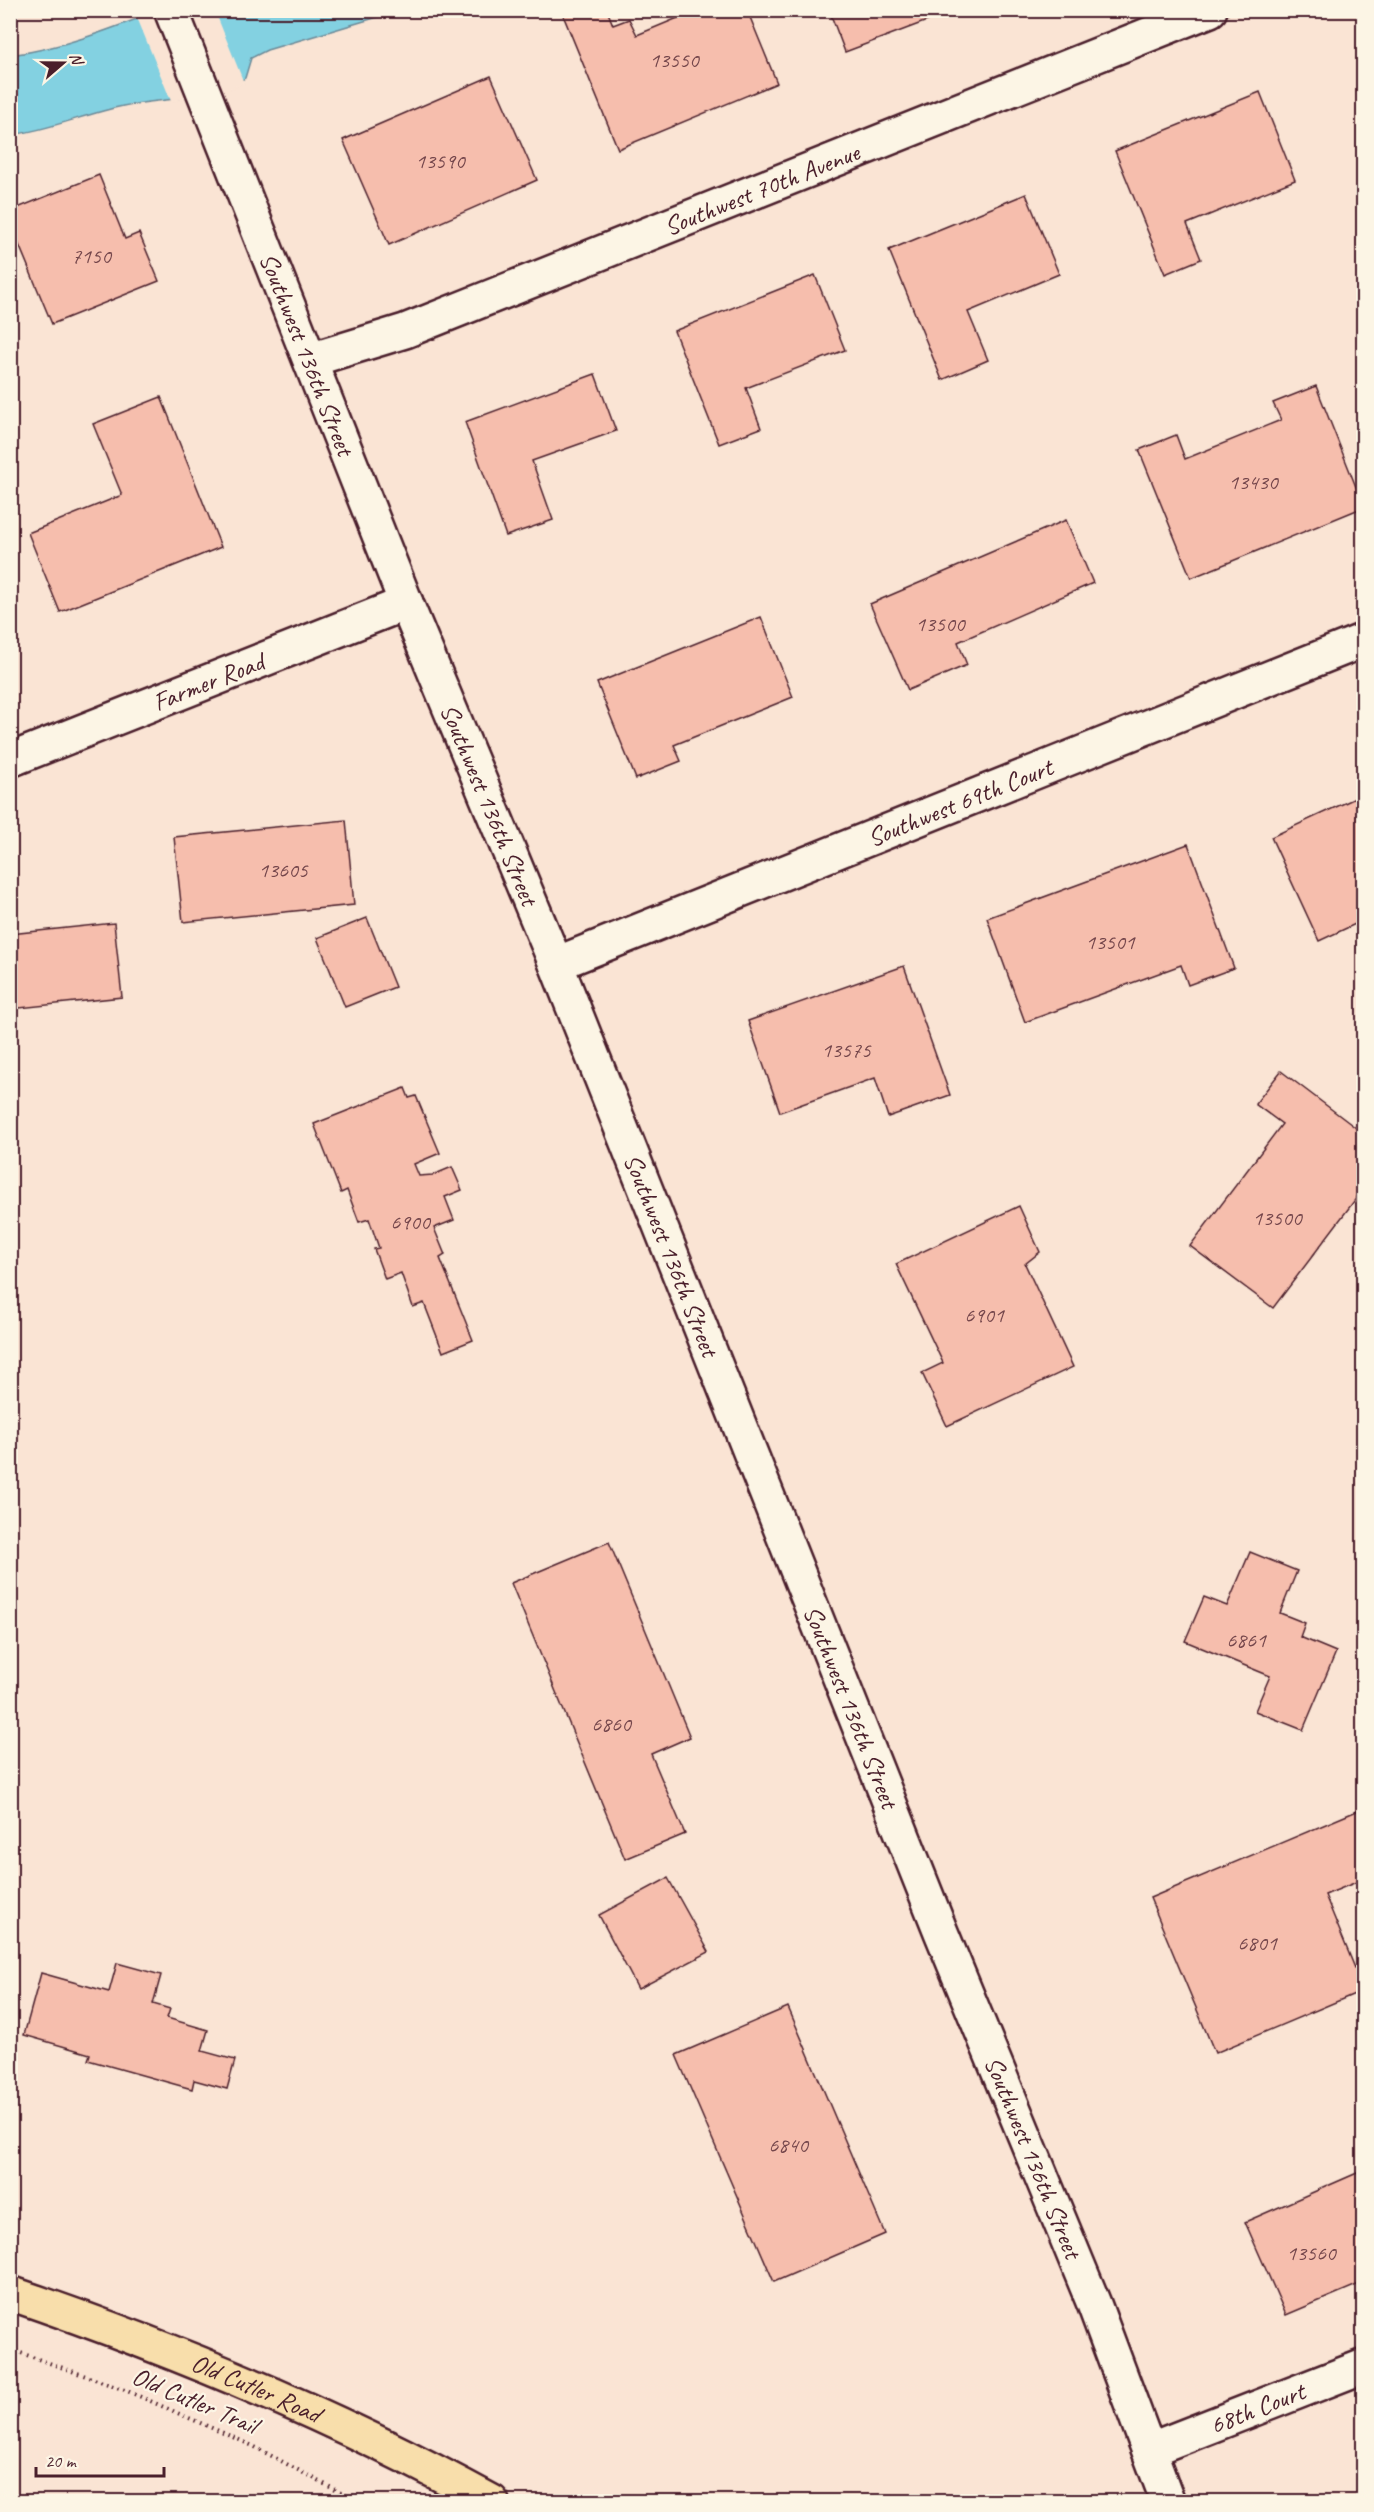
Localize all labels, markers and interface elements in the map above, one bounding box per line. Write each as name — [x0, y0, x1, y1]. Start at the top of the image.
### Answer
north arrow — [33, 33, 93, 93]
house number: 13550 — [649, 46, 701, 74]
text: N — [65, 50, 88, 69]
street label: Southwest 70th Avenue — [659, 135, 865, 243]
house number: 13590 — [415, 147, 467, 175]
house number: 7150 — [71, 242, 113, 270]
street label: Southwest 136th Street — [252, 248, 363, 463]
house number: 13430 — [1228, 468, 1280, 496]
house number: 13500 — [915, 610, 967, 638]
street label: Farmer Road — [148, 644, 272, 719]
street label: Southwest 136th Street — [433, 699, 547, 913]
street label: Southwest 69th Court — [863, 750, 1059, 854]
house number: 13605 — [258, 856, 309, 884]
house number: 13501 — [1085, 928, 1136, 956]
house number: 13575 — [821, 1036, 872, 1064]
street label: Southwest 136th Street — [616, 1149, 727, 1364]
house number: 13500 — [1252, 1204, 1304, 1232]
house number: 6900 — [390, 1208, 432, 1236]
house number: 6901 — [964, 1301, 1005, 1329]
street label: Southwest 136th Street — [796, 1601, 907, 1815]
house number: 6861 — [1226, 1626, 1267, 1654]
house number: 6860 — [591, 1710, 633, 1738]
house number: 6801 — [1237, 1929, 1278, 1957]
street label: Southwest 136th Street — [977, 2052, 1090, 2265]
house number: 6840 — [768, 2131, 810, 2159]
house number: 13560 — [1286, 2239, 1338, 2267]
street label: Old Cutler Road — [187, 2346, 330, 2432]
street label: Old Cutler Trail — [127, 2359, 267, 2443]
street label: 68th Court — [1205, 2374, 1312, 2442]
scale bar — [36, 2440, 164, 2478]
text: 20 m — [45, 2450, 78, 2472]

